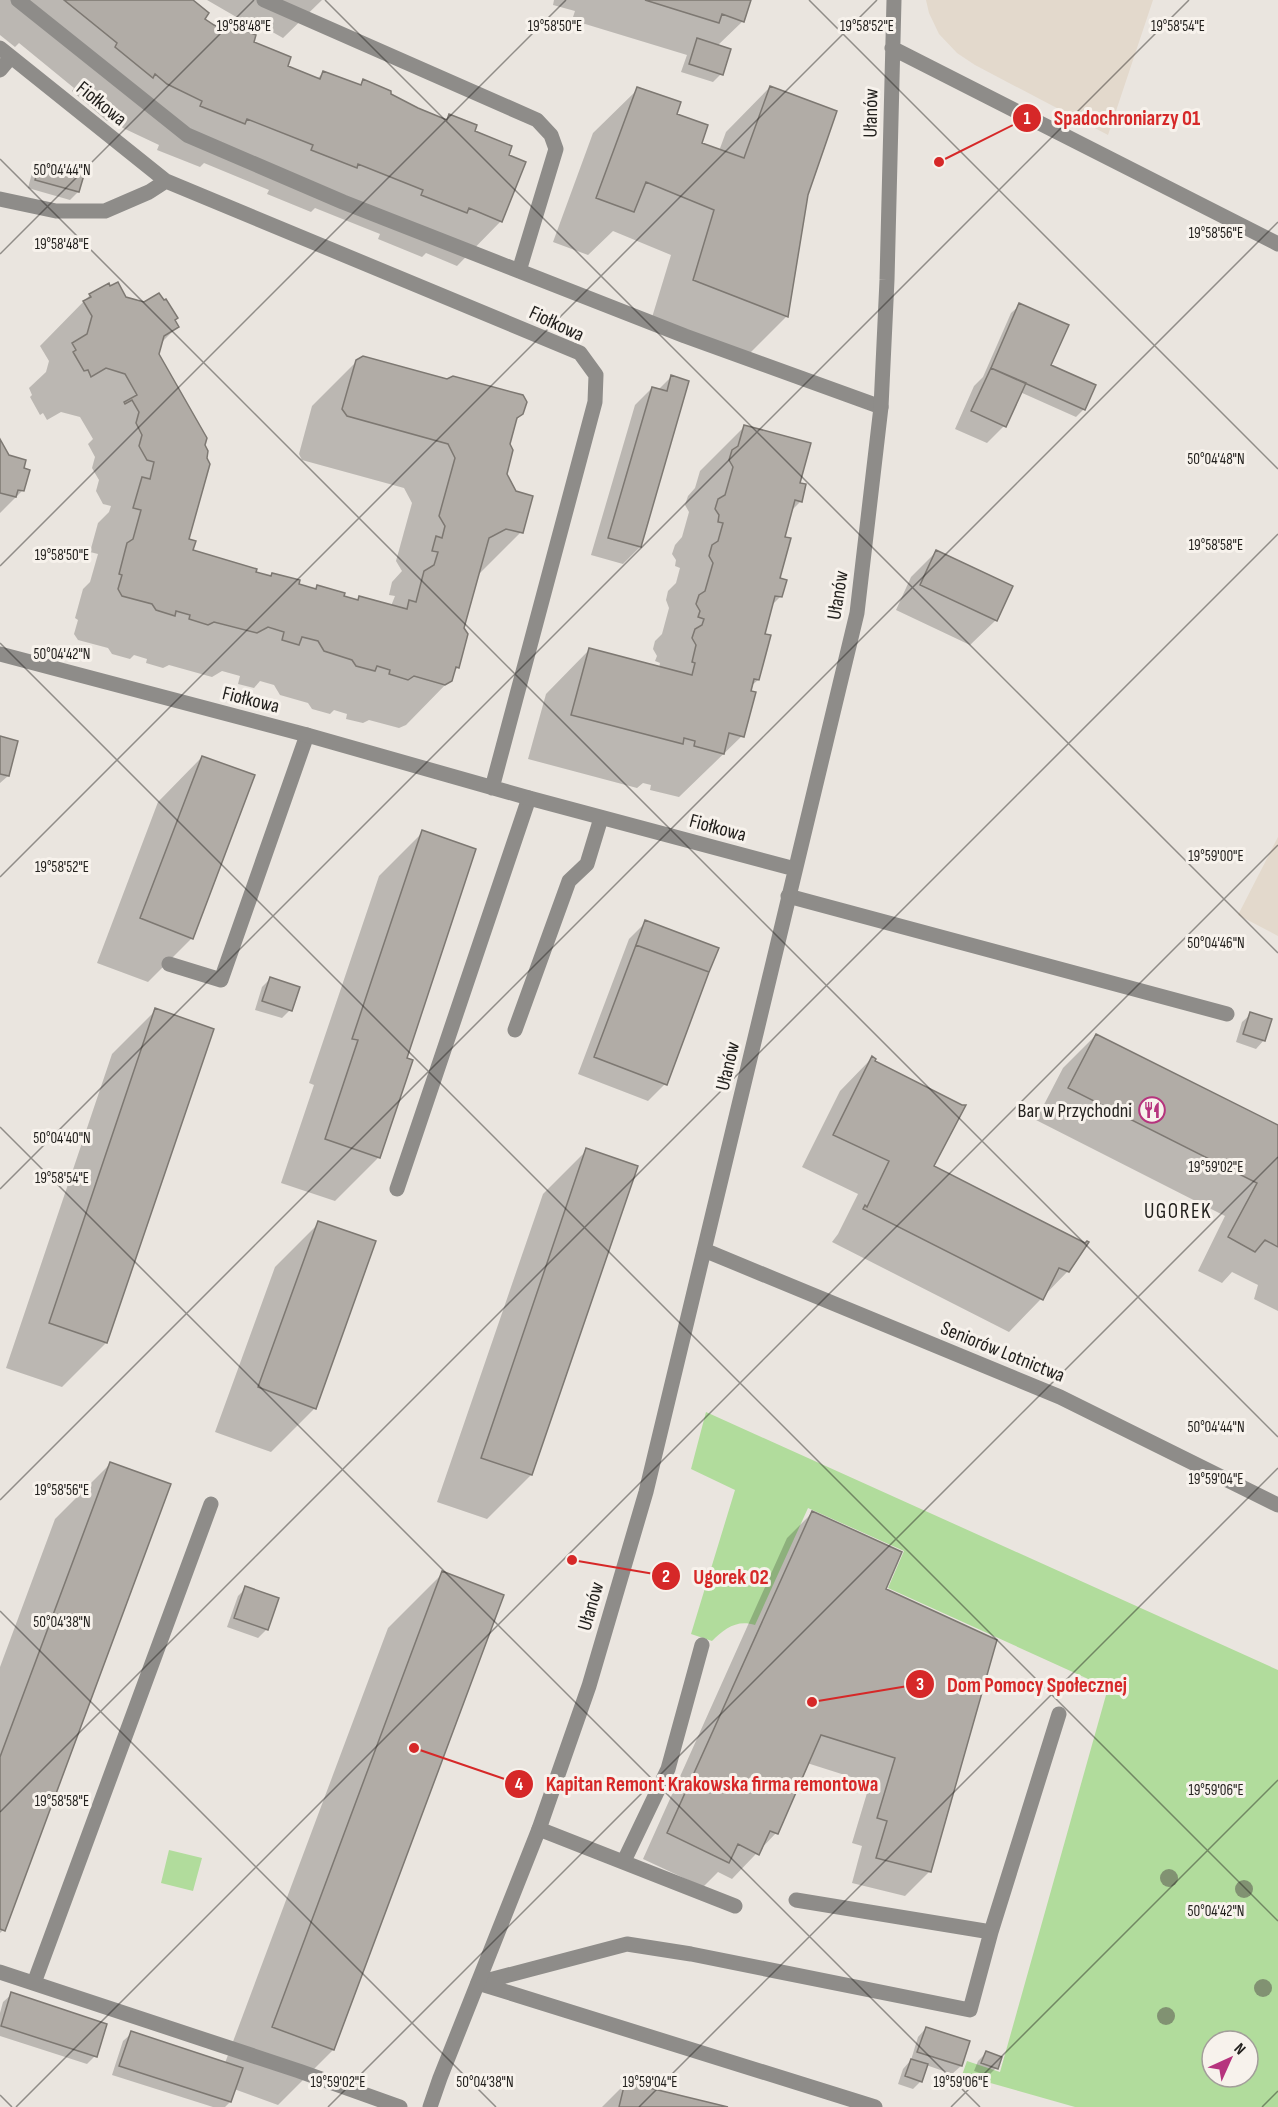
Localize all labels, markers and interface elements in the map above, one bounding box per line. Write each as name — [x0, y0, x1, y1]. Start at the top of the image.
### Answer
text: 19°58'48"E — [217, 17, 271, 36]
text: 19°58'50"E — [528, 17, 582, 36]
text: 19°58'52"E — [840, 17, 894, 36]
text: 19°58'54"E — [1151, 17, 1205, 36]
street label: Fiołkowa — [71, 76, 131, 131]
street label: Ułanów — [859, 88, 883, 138]
callout: Spadochroniarzy 01 — [1012, 98, 1213, 137]
text: Spadochroniarzy 01 — [1054, 106, 1200, 131]
text: 1 — [1023, 108, 1031, 129]
text: 50°04'44"N — [33, 161, 91, 180]
text: 19°58'56"E — [1189, 224, 1243, 243]
text: 19°58'48"E — [35, 235, 89, 254]
street label: Fiołkowa — [525, 301, 588, 347]
text: 50°04'48"N — [1187, 450, 1245, 469]
text: 19°58'58"E — [1189, 536, 1243, 555]
text: 19°58'50"E — [35, 546, 89, 565]
street label: Ułanów — [822, 569, 854, 621]
text: 50°04'42"N — [33, 645, 91, 664]
street label: Fiołkowa — [220, 681, 282, 719]
street label: Fiołkowa — [687, 809, 749, 847]
text: 19°59'00"E — [1188, 847, 1244, 866]
text: 19°58'52"E — [35, 858, 89, 877]
text: 50°04'46"N — [1187, 934, 1245, 953]
street label: Ułanów — [711, 1039, 745, 1093]
restaurant icon: Bar w Przychodni — [1137, 1095, 1167, 1125]
place label: Bar w Przychodni — [1018, 1099, 1132, 1123]
text: 50°04'40"N — [33, 1129, 91, 1148]
text: 19°59'02"E — [1189, 1158, 1243, 1177]
text: 19°58'54"E — [35, 1169, 89, 1188]
district label: UGOREK — [1144, 1199, 1212, 1224]
street label: Seniorów Lotnictwa — [937, 1316, 1068, 1388]
text: 50°04'44"N — [1187, 1418, 1245, 1437]
text: 19°59'04"E — [1189, 1470, 1243, 1489]
text: 19°58'56"E — [35, 1481, 89, 1500]
callout: Ugorek 02 — [651, 1557, 781, 1596]
text: Ugorek 02 — [693, 1565, 769, 1590]
text: 2 — [662, 1566, 670, 1587]
street label: Ułanów — [573, 1579, 609, 1633]
text: 50°04'38"N — [33, 1613, 91, 1632]
callout: Dom Pomocy Społecznej — [905, 1665, 1139, 1704]
text: Dom Pomocy Społecznej — [947, 1673, 1127, 1698]
text: 3 — [916, 1674, 924, 1695]
callout: Kapitan Remont Krakowska firma remontowa — [504, 1765, 890, 1804]
text: Kapitan Remont Krakowska firma remontowa — [546, 1772, 878, 1797]
text: 4 — [515, 1774, 524, 1795]
text: 19°59'06"E — [1188, 1781, 1244, 1800]
text: 19°58'58"E — [35, 1792, 89, 1811]
text: 50°04'42"N — [1187, 1902, 1245, 1921]
north arrow — [1200, 2029, 1260, 2089]
text: N — [1230, 2040, 1249, 2059]
text: 19°59'02"E — [311, 2073, 365, 2092]
text: 50°04'38"N — [456, 2073, 514, 2092]
text: 19°59'04"E — [623, 2073, 677, 2092]
text: 19°59'06"E — [933, 2073, 989, 2092]

